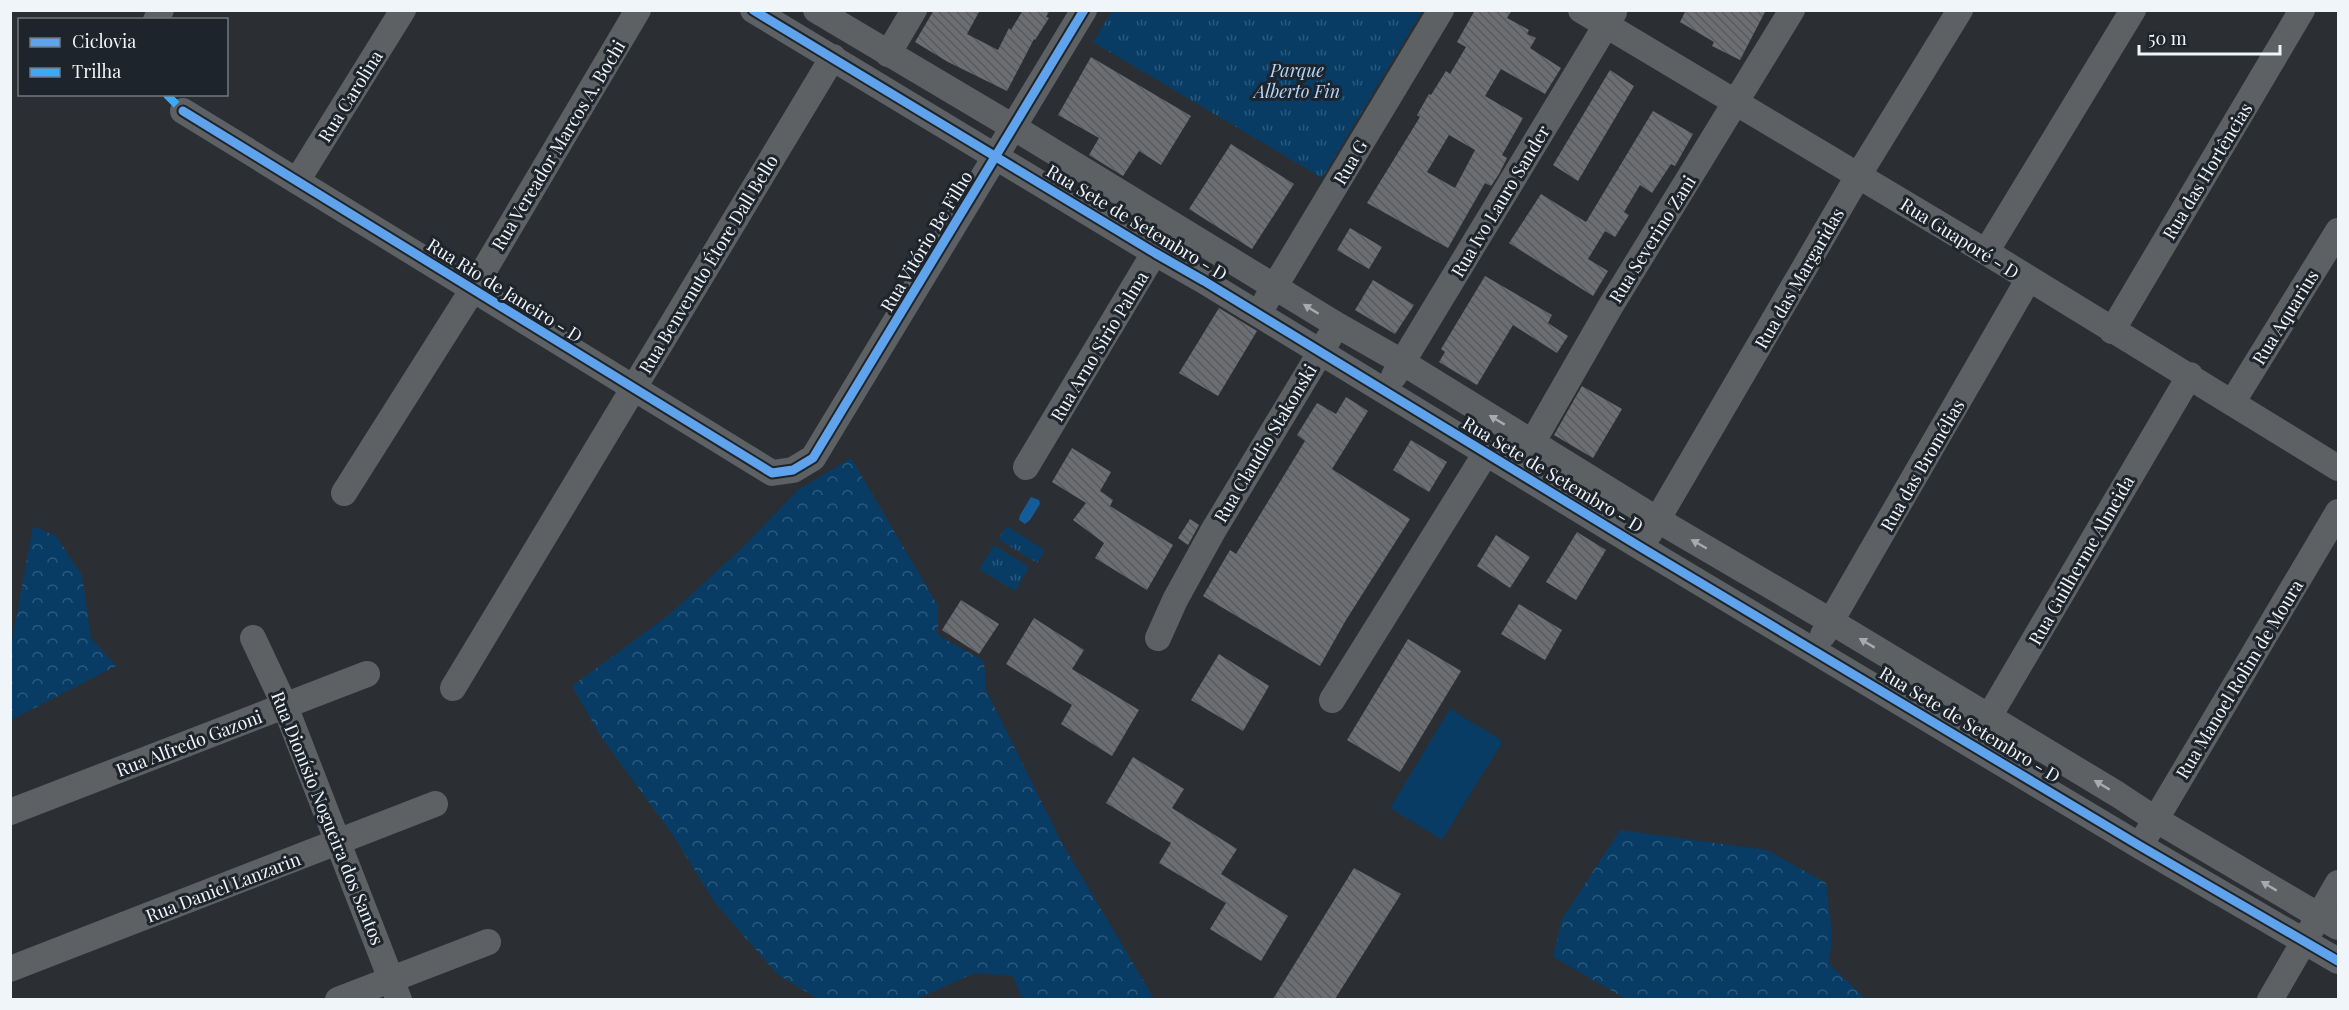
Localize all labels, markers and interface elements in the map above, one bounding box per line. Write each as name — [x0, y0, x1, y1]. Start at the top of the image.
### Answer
legend — [18, 18, 228, 96]
scale bar — [2139, 18, 2280, 56]
text: 50 m — [2148, 26, 2187, 50]
text: Ciclovia — [72, 29, 136, 53]
street label: Rua Vereador Marcos A. Bochi — [486, 36, 630, 254]
street label: Rua Carolina — [312, 45, 388, 147]
park label: Parque Alberto Fin — [1252, 58, 1340, 103]
text: Trilha — [72, 59, 121, 83]
street label: Rua das Hortências — [2157, 98, 2257, 244]
street label: Rua Ivo Lauro Sander — [1445, 121, 1555, 281]
street label: Rua G — [1327, 135, 1373, 189]
street label: Rua Benvenuto Étore Dall Bello — [633, 150, 783, 378]
street label: Rua Sete de Setembro - D — [1042, 158, 1232, 286]
street label: Rua Vitório Be Filho — [874, 166, 978, 316]
street label: Rua Severino Zani — [1603, 171, 1701, 307]
street label: Rua Guaporé - D — [1896, 192, 2024, 284]
street label: Rua das Margaridas — [1749, 203, 1849, 353]
street label: Rua Rio de Janeiro - D — [423, 232, 587, 348]
street label: Rua Aquarius — [2246, 265, 2324, 369]
street label: Rua Arno Sirio Palma — [1045, 266, 1153, 426]
one-way arrow — [1303, 304, 1319, 315]
street label: Rua Claudio Stakonski — [1208, 359, 1322, 527]
street label: Rua das Bromélias — [1874, 395, 1970, 535]
street label: Rua Sete de Setembro - D — [1458, 410, 1648, 538]
one-way arrow — [1488, 415, 1505, 425]
street label: Rua Guilherme Almeida — [2023, 471, 2139, 649]
one-way arrow — [1691, 538, 1707, 549]
street label: Rua Manoel Rolim de Moura — [2170, 575, 2308, 783]
one-way arrow — [1859, 637, 1875, 648]
street label: Rua Sete de Setembro - D — [1875, 660, 2065, 788]
street label: Rua Dionísio Nogueira dos Santos — [266, 688, 390, 948]
street label: Rua Alfredo Gazoni — [112, 704, 266, 782]
one-way arrow — [2094, 779, 2110, 790]
street label: Rua Daniel Lanzarin — [142, 846, 304, 928]
one-way arrow — [2260, 881, 2277, 891]

